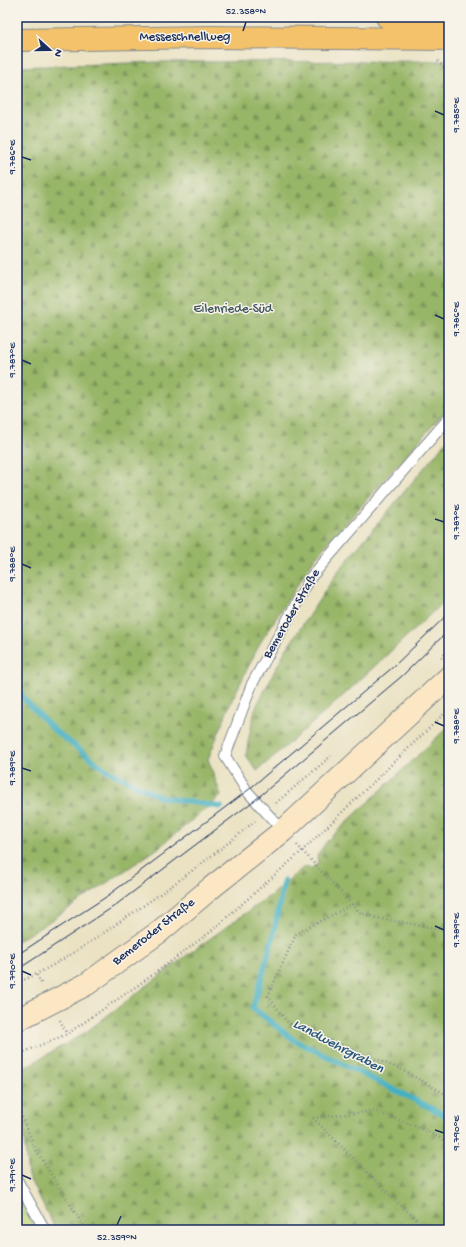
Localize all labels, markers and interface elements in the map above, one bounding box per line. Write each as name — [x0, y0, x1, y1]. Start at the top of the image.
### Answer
text: 52.358°N — [226, 6, 267, 18]
north arrow — [30, 30, 70, 70]
street label: Messeschnellweg — [140, 30, 231, 45]
text: N — [51, 47, 64, 58]
text: 9.785°E — [451, 97, 463, 133]
text: 9.786°E — [7, 139, 19, 175]
text: 9.786°E — [451, 301, 463, 337]
park label: Eilenriede-Süd — [194, 302, 274, 317]
text: 9.787°E — [7, 342, 19, 378]
text: 9.787°E — [451, 504, 463, 540]
text: 9.788°E — [7, 546, 19, 583]
street label: Bemeroder Straße — [260, 567, 324, 662]
text: 9.788°E — [451, 708, 463, 745]
text: 9.789°E — [7, 750, 19, 786]
street label: Bemeroder Straße — [109, 895, 198, 969]
text: 9.789°E — [451, 912, 463, 948]
text: 9.790°E — [7, 953, 19, 989]
water label: Landwehrgraben — [290, 1016, 387, 1078]
text: 9.790°E — [451, 1115, 463, 1151]
text: 9.791°E — [7, 1158, 19, 1193]
text: 52.359°N — [97, 1232, 137, 1244]

